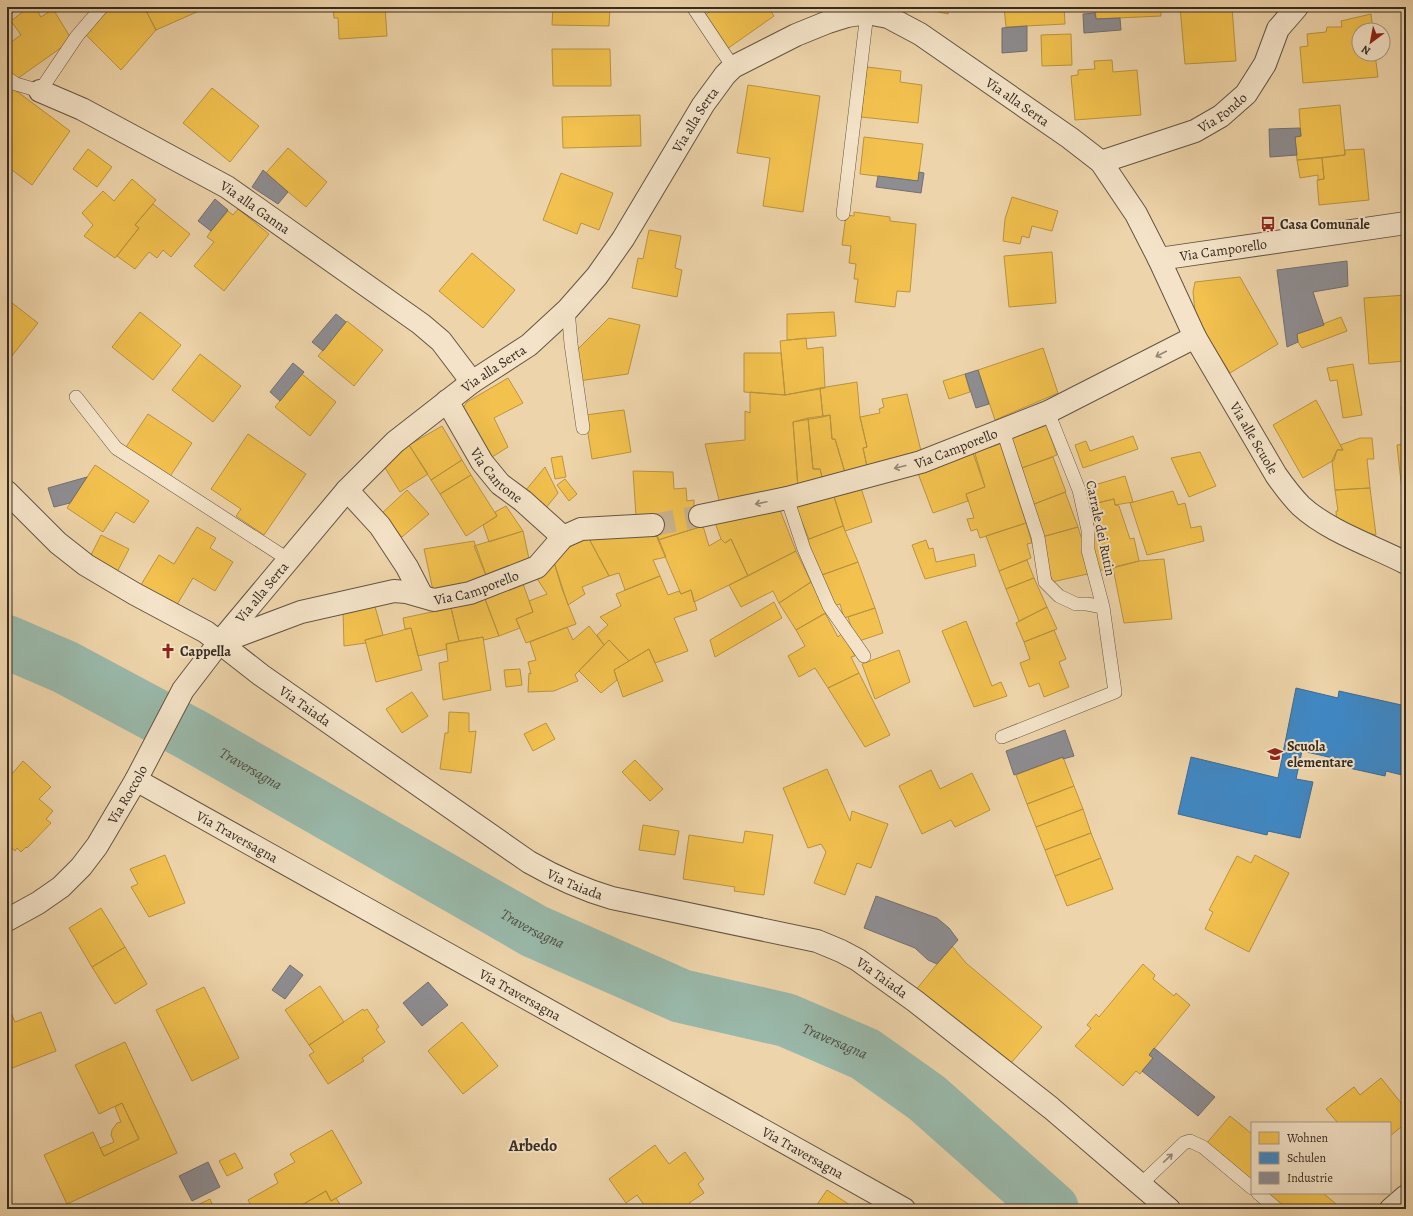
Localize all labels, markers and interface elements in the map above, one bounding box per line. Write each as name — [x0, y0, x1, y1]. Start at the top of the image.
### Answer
north arrow — [1351, 22, 1391, 62]
text: N — [1359, 42, 1373, 59]
street label: Via alla Serta — [981, 73, 1054, 131]
street label: Via alla Serta — [667, 83, 723, 157]
street label: Via Fondo — [1194, 88, 1251, 138]
street label: Via alla Ganna — [216, 176, 294, 239]
bus stop icon: Casa Comunale — [1259, 215, 1277, 233]
place label: Casa Comunale — [1280, 215, 1371, 234]
street label: Via Camporello — [1178, 234, 1268, 266]
street label: Via alla Serta — [457, 340, 530, 397]
one-way arrow — [1155, 351, 1167, 359]
street label: Via alle Scuole — [1225, 398, 1282, 478]
street label: Via Camporello — [911, 424, 1000, 474]
street label: Via Cantone — [465, 443, 526, 508]
one-way arrow — [894, 464, 907, 471]
street label: Carrale dei Rutin — [1081, 479, 1120, 578]
one-way arrow — [755, 500, 768, 508]
street label: Via alla Serta — [230, 557, 293, 627]
street label: Via Camporello — [431, 566, 522, 610]
church icon: Cappella — [159, 642, 177, 660]
place label: Cappella — [180, 642, 231, 661]
street label: Via Taiada — [274, 681, 335, 731]
place label: Scuola elementare — [1287, 737, 1354, 772]
water label: Traversagna — [216, 743, 286, 795]
school or university icon: Scuola elementare — [1266, 745, 1284, 763]
street label: Via Roccolo — [103, 762, 152, 828]
street label: Via Traversagna — [192, 806, 282, 868]
street label: Via Taiada — [543, 864, 606, 905]
water label: Traversagna — [497, 904, 568, 953]
street label: Via Taiada — [851, 952, 912, 1003]
street label: Via Traversagna — [475, 964, 565, 1026]
water label: Traversagna — [799, 1018, 871, 1064]
street label: Via Traversagna — [757, 1122, 848, 1184]
legend — [1251, 1122, 1391, 1194]
text: Wohnen — [1286, 1130, 1329, 1146]
district label: Arbedo — [508, 1135, 557, 1157]
text: Schulen — [1287, 1150, 1326, 1166]
one-way arrow — [1163, 1153, 1173, 1163]
text: Industrie — [1287, 1170, 1333, 1186]

